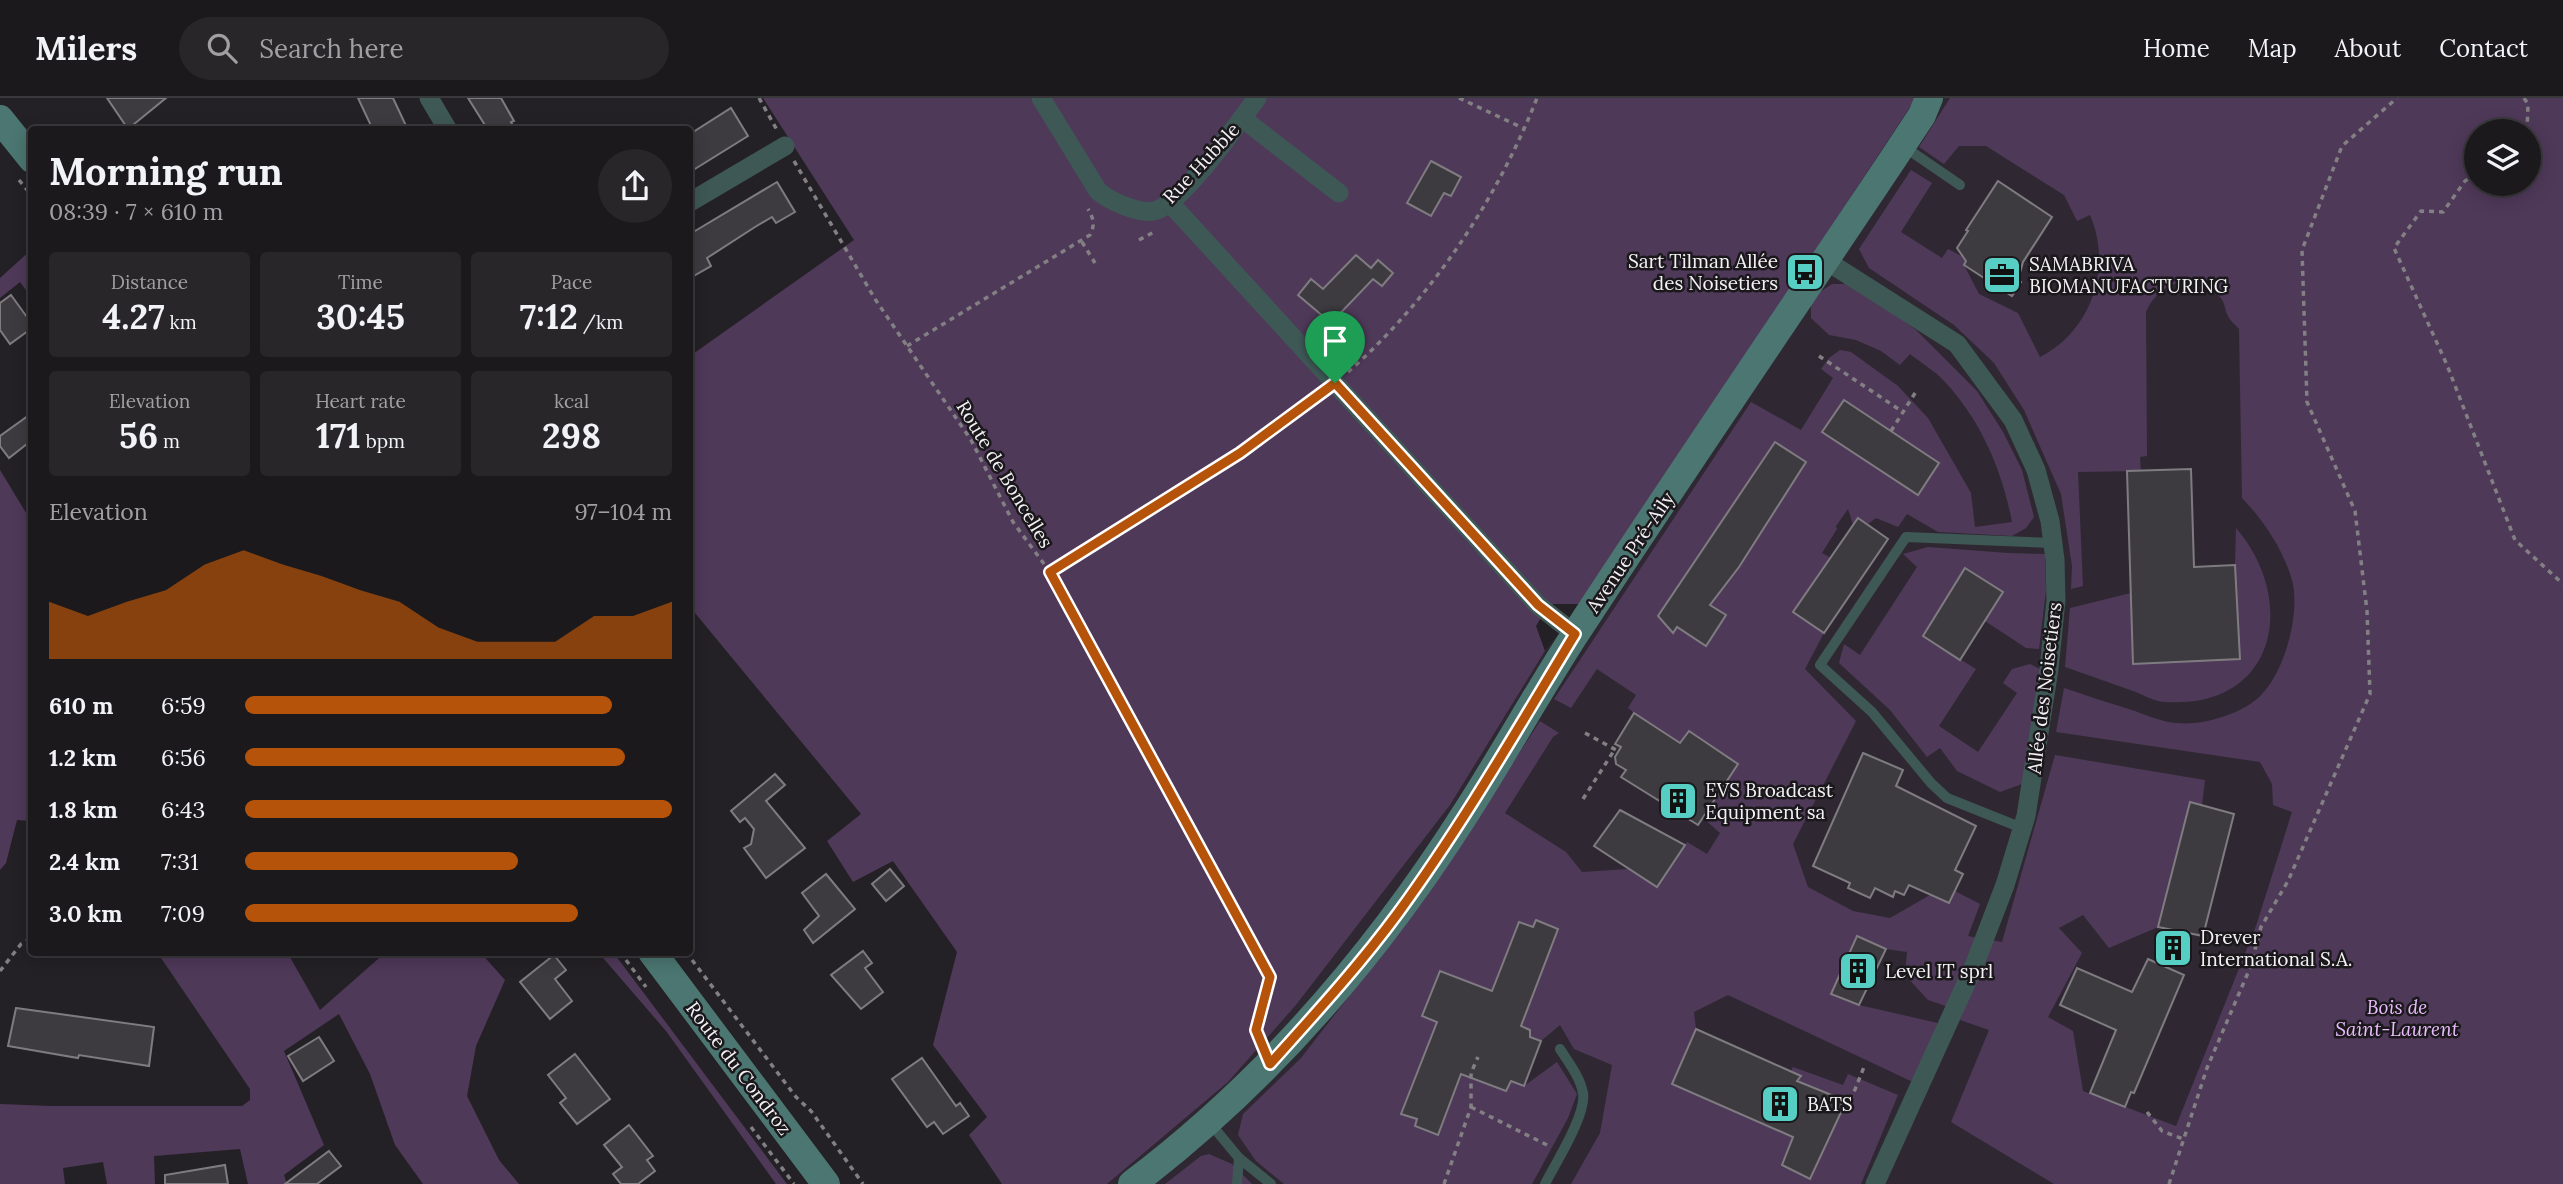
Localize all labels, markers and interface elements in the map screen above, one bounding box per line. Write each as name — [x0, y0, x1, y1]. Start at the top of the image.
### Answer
search box — [179, 17, 669, 80]
text: Milers — [35, 27, 137, 69]
icon: search — [203, 29, 241, 67]
text: Search here — [259, 32, 404, 65]
text: Home — [2143, 33, 2210, 64]
text: Map — [2248, 33, 2297, 64]
text: About — [2335, 33, 2401, 64]
text: Contact — [2439, 33, 2528, 64]
street label: Rue Hubble — [1157, 118, 1245, 208]
map controls — [2464, 119, 2541, 196]
button: layers — [2464, 119, 2541, 196]
text: Morning run — [49, 147, 283, 195]
button: share — [598, 149, 672, 223]
text: 08:39 · 7 × 610 m — [49, 197, 223, 226]
place label: Sart Tilman Allée des Noisetiers — [1628, 249, 1778, 295]
bus stop icon: Sart Tilman Allée des Noisetiers — [1784, 251, 1826, 293]
place label: SAMABRIVA BIOMANUFACTURING — [2029, 252, 2229, 298]
office icon: SAMABRIVA BIOMANUFACTURING — [1981, 254, 2023, 296]
text: Distance — [111, 270, 188, 294]
text: Time — [338, 270, 383, 294]
text: Pace — [551, 270, 592, 294]
text: 4.27 — [102, 294, 165, 339]
text: 30:45 — [316, 294, 405, 339]
text: 7:12 — [520, 294, 578, 339]
text: km — [165, 310, 197, 334]
text: /km — [578, 310, 623, 334]
pin — [1305, 311, 1365, 383]
icon: arrive — [1316, 322, 1354, 360]
text: Elevation — [109, 389, 190, 413]
text: Heart rate — [315, 389, 406, 413]
text: kcal — [554, 389, 589, 413]
street label: Route de Boncelles — [952, 396, 1059, 552]
text: 56 — [119, 413, 158, 458]
text: 171 — [316, 413, 361, 458]
text: 298 — [542, 413, 601, 458]
text: m — [158, 429, 180, 453]
text: bpm — [361, 429, 405, 453]
street label: Avenue Pré-Aily — [1580, 487, 1679, 618]
text: Elevation — [49, 497, 148, 526]
text: 97–104 m — [574, 497, 672, 526]
street label: Allée des Noisetiers — [2021, 601, 2066, 776]
text: 610 m — [49, 691, 113, 720]
text: 6:59 — [161, 691, 206, 720]
text: 1.2 km — [49, 743, 117, 772]
text: 6:56 — [161, 743, 206, 772]
place label: EVS Broadcast Equipment sa — [1705, 778, 1834, 824]
building icon: EVS Broadcast Equipment sa — [1657, 780, 1699, 822]
text: 1.8 km — [49, 795, 118, 824]
text: 6:43 — [161, 795, 205, 824]
text: 2.4 km — [49, 847, 120, 876]
text: 7:31 — [161, 847, 199, 876]
text: 3.0 km — [49, 899, 122, 928]
text: 7:09 — [161, 899, 205, 928]
place label: Drever International S.A. — [2200, 925, 2353, 971]
building icon: Drever International S.A. — [2152, 927, 2194, 969]
building icon: Level IT sprl — [1837, 950, 1879, 992]
place label: Level IT sprl — [1885, 959, 1993, 983]
park label: Bois de Saint-Laurent — [2335, 995, 2459, 1041]
street label: Route du Condroz — [681, 997, 797, 1139]
building icon: BATS — [1759, 1083, 1801, 1125]
place label: BATS — [1807, 1092, 1853, 1116]

